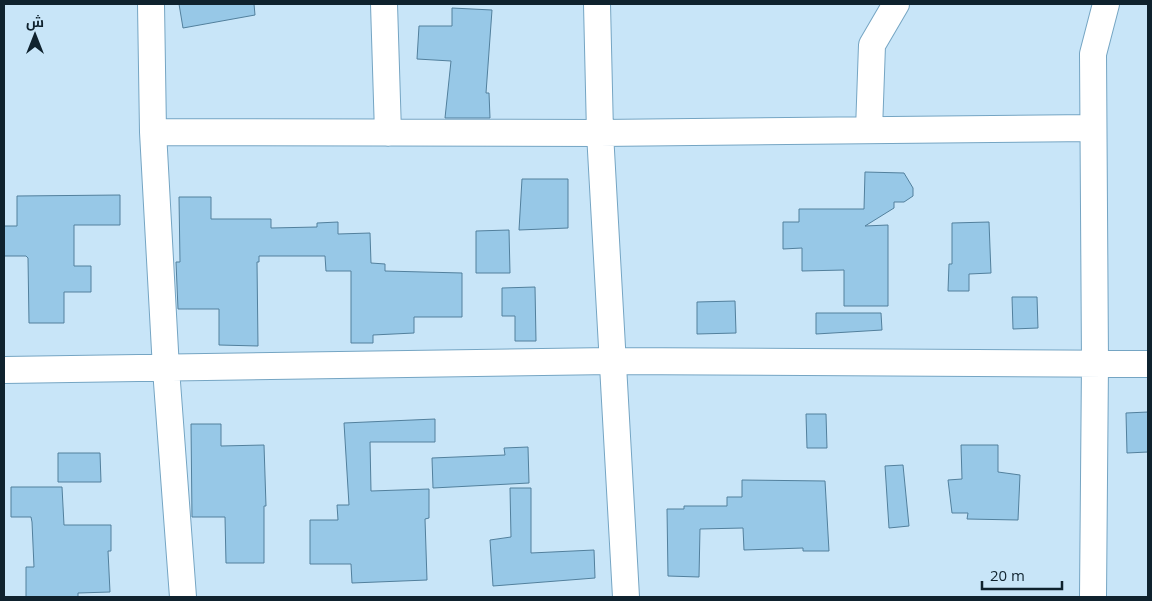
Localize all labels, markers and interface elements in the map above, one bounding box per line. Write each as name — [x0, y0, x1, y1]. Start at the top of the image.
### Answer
north arrow — [10, 10, 60, 60]
text: ش — [26, 12, 44, 31]
scale bar — [982, 558, 1062, 590]
text: 20 m — [990, 565, 1025, 585]

